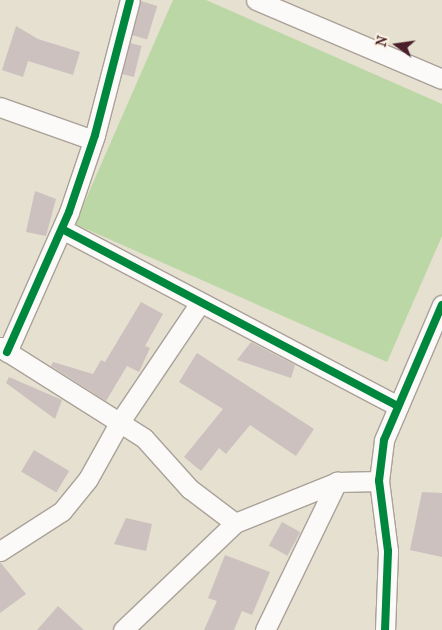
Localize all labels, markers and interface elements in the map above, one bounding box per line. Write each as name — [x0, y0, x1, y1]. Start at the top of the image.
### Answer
north arrow — [372, 20, 422, 70]
text: N — [372, 34, 391, 48]

